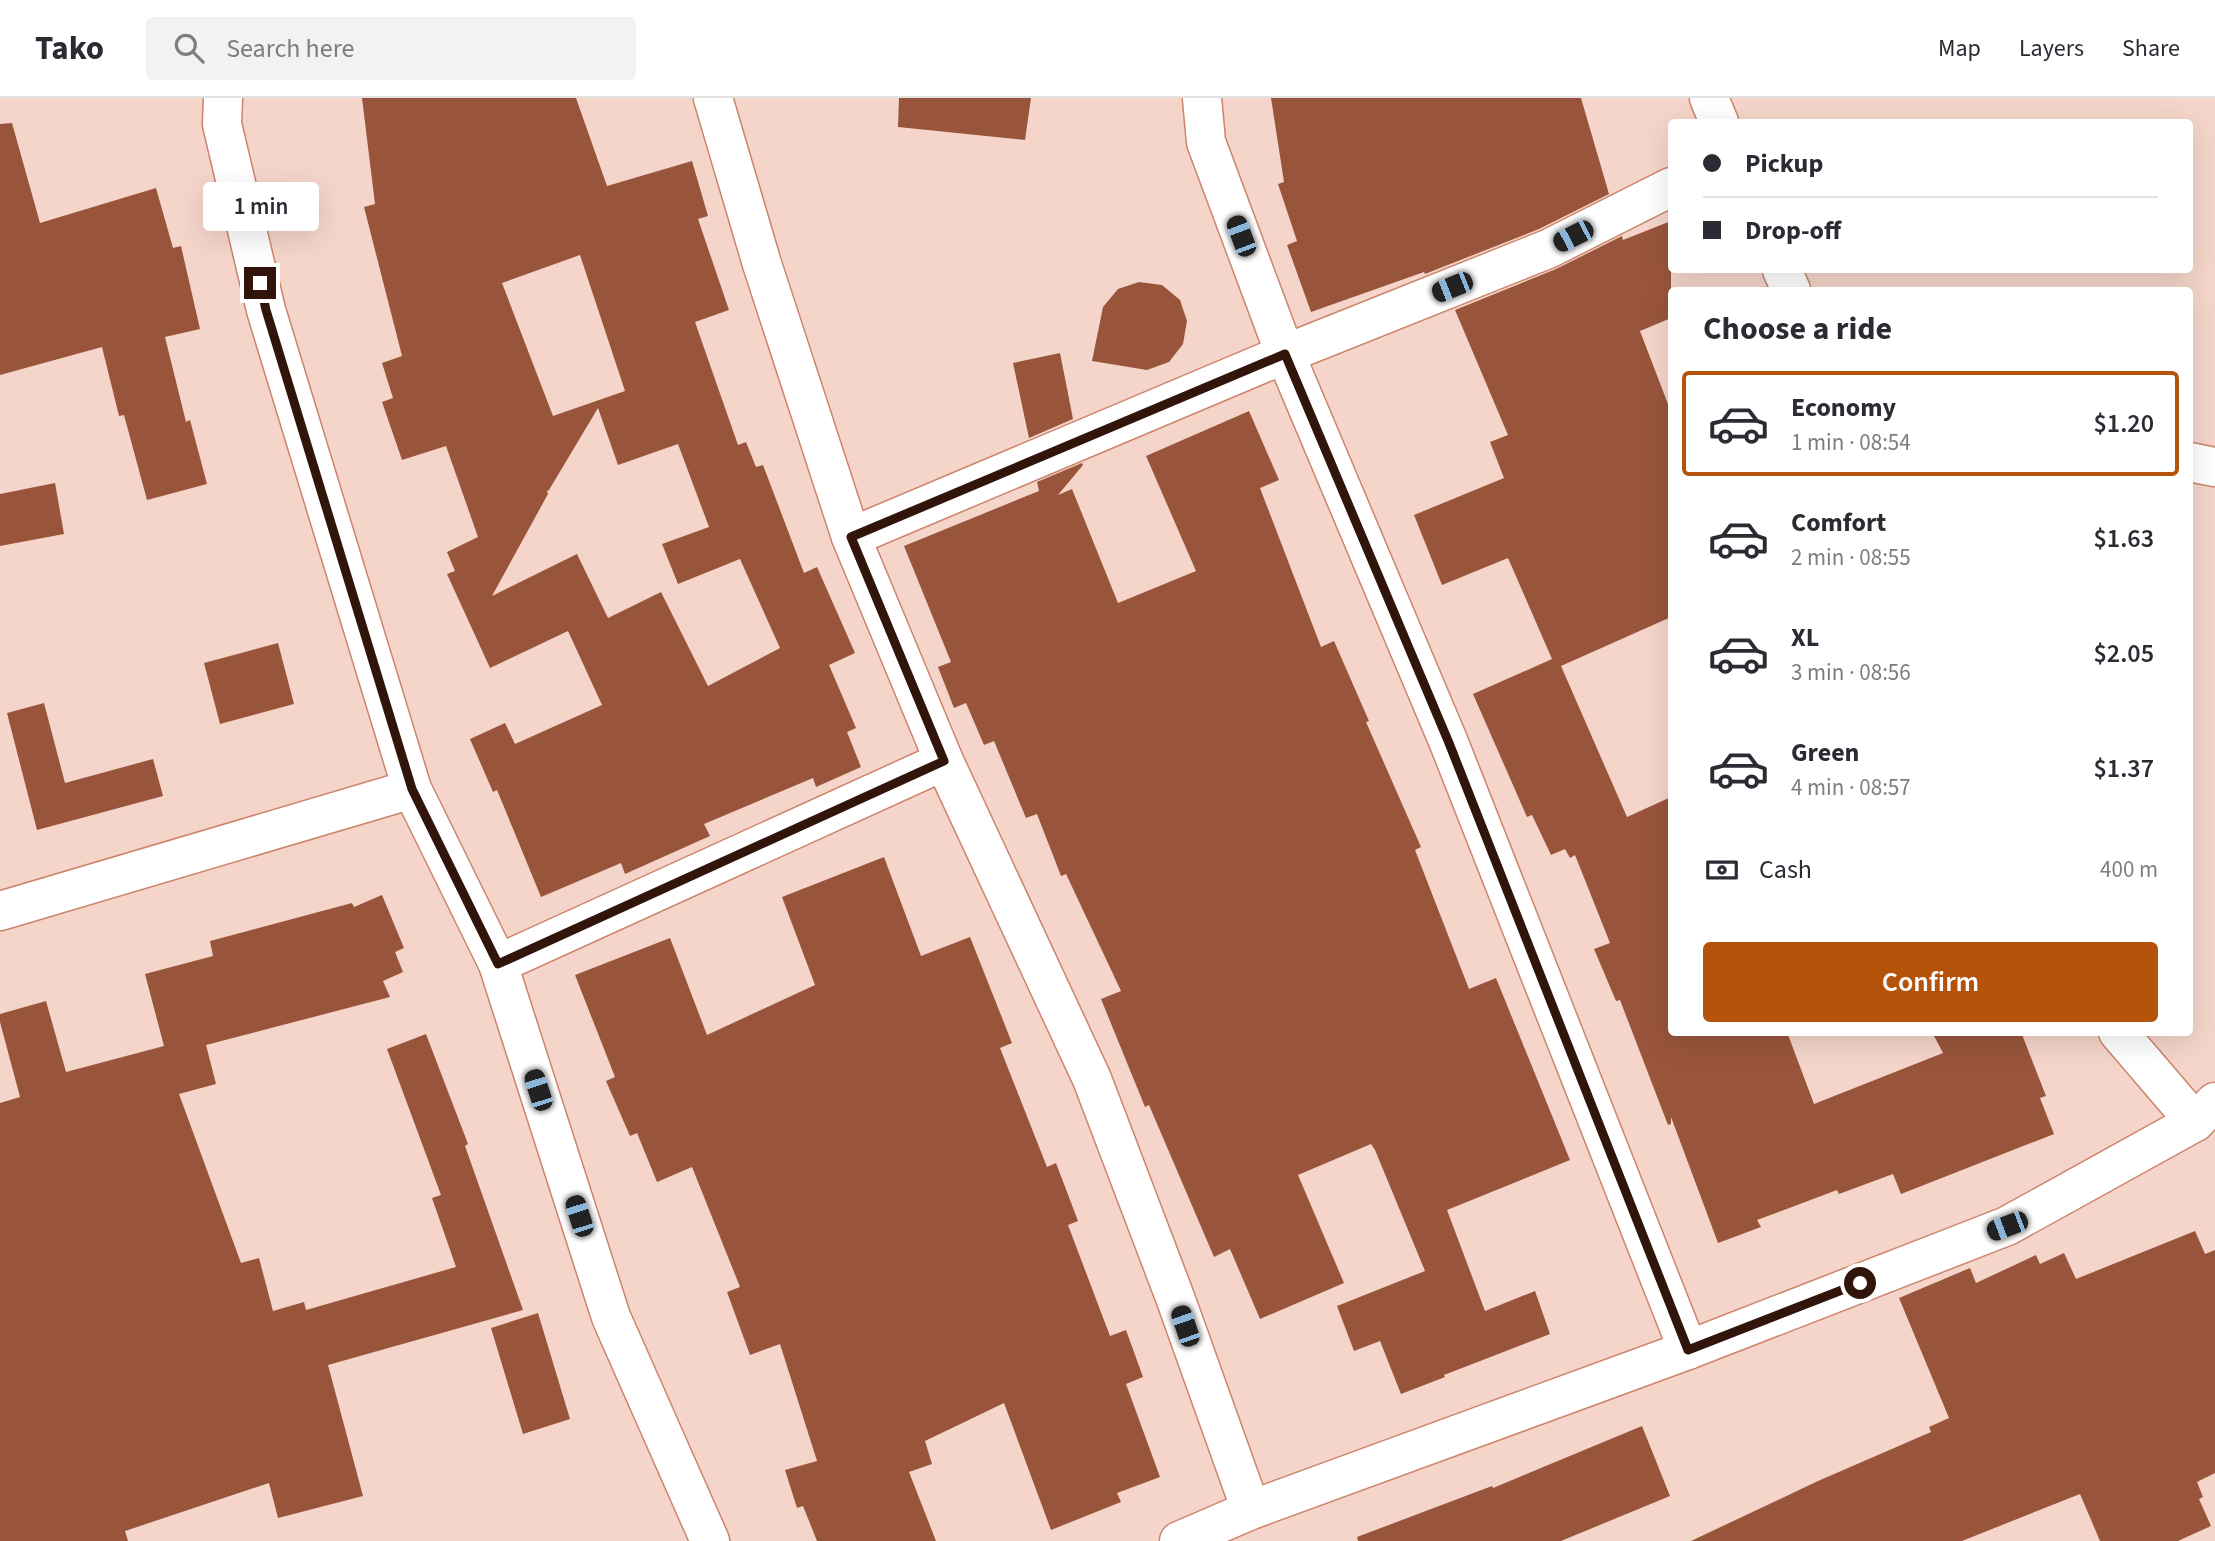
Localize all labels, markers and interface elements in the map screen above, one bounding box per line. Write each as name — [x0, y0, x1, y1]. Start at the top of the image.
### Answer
search box — [146, 17, 636, 80]
text: Tako — [35, 25, 104, 72]
icon: search — [170, 29, 208, 67]
text: Search here — [226, 30, 354, 67]
text: Map — [1938, 31, 1981, 66]
text: Layers — [2019, 31, 2084, 66]
text: Share — [2122, 31, 2180, 66]
text: Pickup — [1745, 145, 1823, 182]
callout: 1 min — [202, 181, 318, 230]
text: 1 min — [234, 190, 288, 223]
text: Drop-off — [1745, 212, 1841, 249]
car — [1224, 213, 1259, 259]
car — [1550, 217, 1597, 255]
route end — [244, 267, 276, 299]
car — [1429, 269, 1476, 305]
text: Choose a ride — [1703, 306, 1892, 352]
text: Economy — [1791, 389, 1896, 426]
icon: car — [1707, 392, 1770, 455]
text: $1.20 — [2093, 405, 2154, 442]
text: 1 min · 08:54 — [1791, 426, 1911, 459]
text: Comfort — [1791, 504, 1886, 541]
icon: car — [1707, 507, 1770, 570]
text: $1.63 — [2093, 520, 2154, 557]
text: 2 min · 08:55 — [1791, 541, 1911, 574]
text: XL — [1791, 619, 1819, 656]
icon: car — [1707, 622, 1770, 685]
text: $2.05 — [2093, 635, 2154, 672]
text: 3 min · 08:56 — [1791, 656, 1911, 689]
text: Green — [1791, 734, 1859, 771]
icon: car — [1707, 737, 1770, 800]
text: $1.37 — [2093, 750, 2154, 787]
text: 4 min · 08:57 — [1791, 771, 1911, 804]
icon: cash — [1703, 851, 1741, 889]
text: Cash — [1759, 851, 1812, 888]
text: 400 m — [2100, 853, 2158, 886]
button: Confirm — [1703, 942, 2158, 1022]
car — [522, 1067, 555, 1113]
car — [563, 1193, 596, 1239]
car — [1984, 1209, 2031, 1243]
route start — [1844, 1267, 1876, 1299]
car — [1169, 1303, 1202, 1349]

